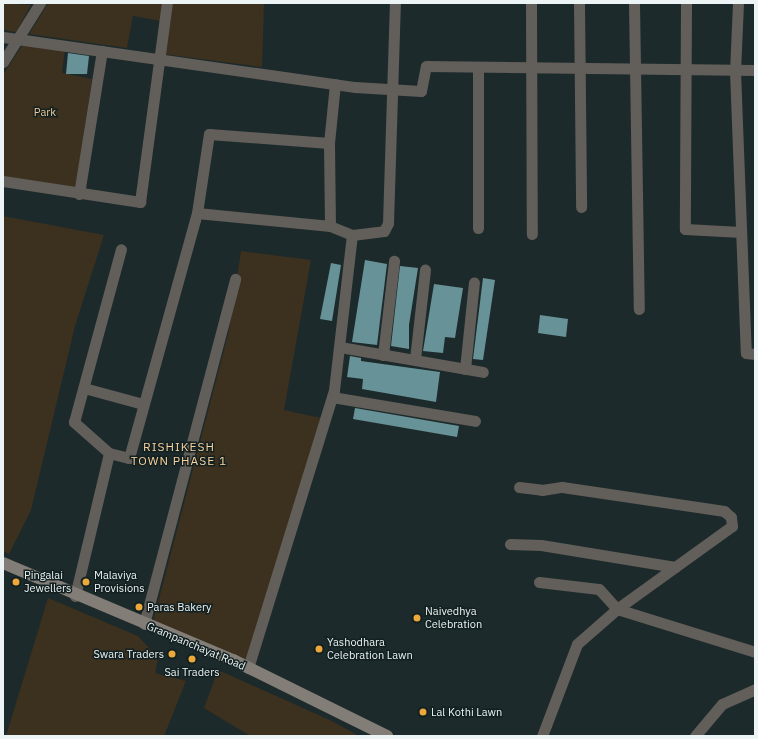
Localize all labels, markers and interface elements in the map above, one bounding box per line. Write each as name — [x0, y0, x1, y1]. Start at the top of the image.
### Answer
park label: Park — [34, 105, 56, 119]
district label: RISHIKESH TOWN PHASE 1 — [131, 440, 227, 468]
place label: Pingalai Jewellers — [24, 569, 71, 595]
place label: Malaviya Provisions — [94, 569, 145, 595]
marker: Pingalai Jewellers — [11, 577, 21, 587]
marker: Malaviya Provisions — [81, 577, 91, 587]
place label: Paras Bakery — [147, 600, 212, 614]
marker: Paras Bakery — [134, 602, 144, 612]
place label: Naivedhya Celebration — [425, 605, 482, 631]
marker: Naivedhya Celebration — [412, 613, 422, 623]
street label: Grampanchayat Road — [145, 619, 247, 673]
place label: Yashodhara Celebration Lawn — [327, 636, 413, 662]
marker: Yashodhara Celebration Lawn — [314, 644, 324, 654]
place label: Swara Traders — [93, 647, 164, 661]
marker: Swara Traders — [167, 649, 177, 659]
marker: Sai Traders — [187, 654, 197, 664]
place label: Sai Traders — [164, 665, 220, 679]
place label: Lal Kothi Lawn — [431, 705, 502, 719]
marker: Lal Kothi Lawn — [418, 707, 428, 717]

